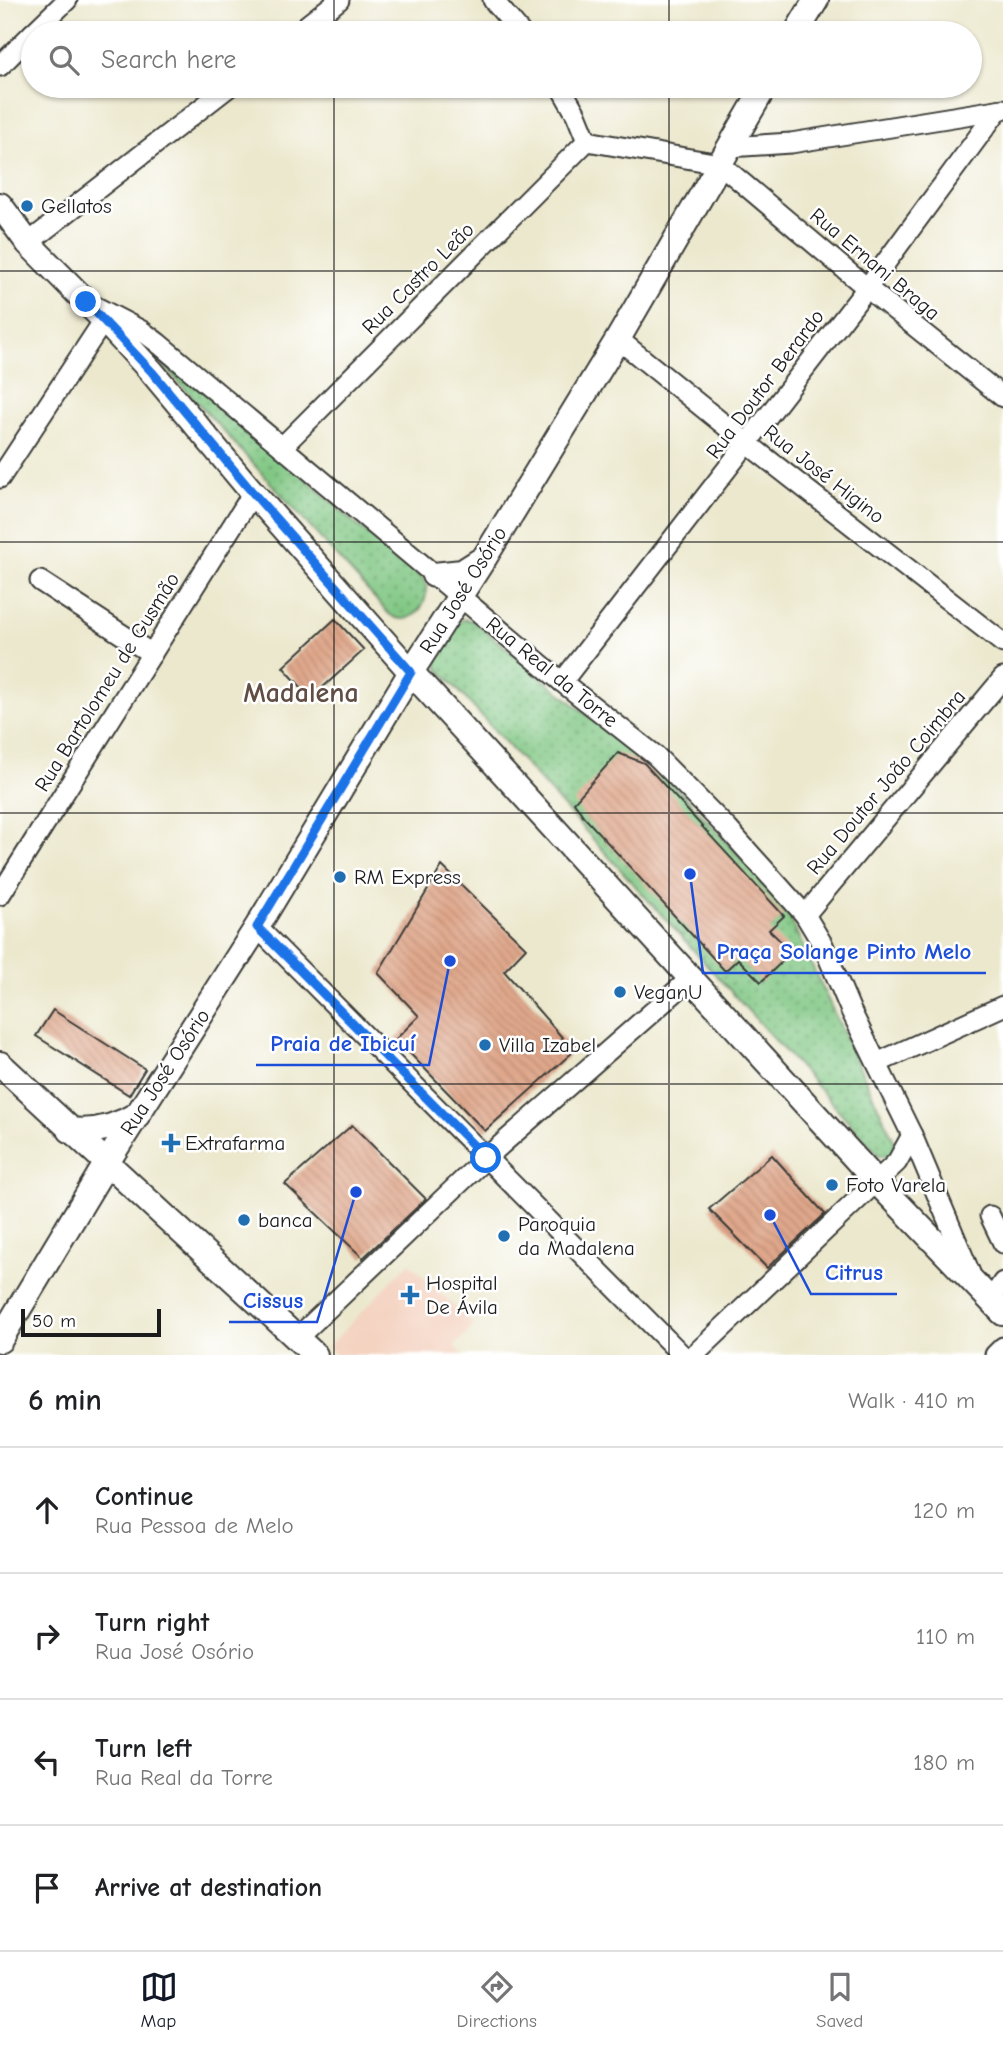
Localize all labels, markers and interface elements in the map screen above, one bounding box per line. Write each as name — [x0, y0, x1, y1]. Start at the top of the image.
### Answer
search box — [21, 21, 982, 98]
icon: search — [45, 41, 83, 79]
text: Search here — [101, 45, 236, 75]
place label: Gellatos — [41, 194, 112, 218]
marker: Gellatos — [19, 198, 35, 214]
street label: Rua Ernani Braga — [805, 203, 945, 325]
street label: Rua Castro Leão — [357, 217, 479, 339]
route end — [70, 286, 101, 317]
street label: Rua Doutor Berardo — [701, 305, 829, 463]
street label: Rua José Higino — [759, 419, 889, 529]
street label: Rua José Osório — [414, 522, 512, 658]
street label: Rua Bartolomeu de Gusmão — [30, 568, 184, 796]
street label: Rua Real da Torre — [481, 612, 623, 732]
district label: Madalena — [243, 677, 359, 709]
street label: Rua Doutor João Coimbra — [802, 685, 970, 879]
place label: RM Express — [354, 865, 461, 889]
marker: RM Express — [332, 869, 348, 885]
callout: Praça Solange Pinto Melo — [703, 929, 986, 973]
text: Praça Solange Pinto Melo — [717, 938, 972, 965]
place label: VeganU — [634, 980, 703, 1004]
marker: VeganU — [612, 984, 628, 1000]
street label: Rua José Osório — [115, 1005, 215, 1139]
callout: Praia de Ibicuí — [256, 1021, 429, 1065]
text: Praia de Ibicuí — [270, 1030, 416, 1057]
place label: Villa Izabel — [499, 1033, 596, 1057]
marker: Villa Izabel — [477, 1037, 493, 1053]
place label: Extrafarma — [185, 1131, 285, 1155]
marker: Extrafarma — [163, 1135, 179, 1151]
route start — [470, 1142, 501, 1173]
place label: Foto Varela — [846, 1173, 946, 1197]
marker: Foto Varela — [824, 1177, 840, 1193]
place label: banca — [258, 1208, 313, 1232]
marker: banca — [236, 1212, 252, 1228]
place label: Paroquia da Madalena — [518, 1212, 635, 1260]
marker: Paroquia da Madalena — [496, 1228, 512, 1244]
callout: Citrus — [811, 1250, 897, 1294]
text: Citrus — [825, 1259, 883, 1286]
place label: Hospital De Ávila — [426, 1271, 498, 1319]
callout: Cissus — [229, 1278, 317, 1322]
marker: Hospital De Ávila — [400, 1285, 420, 1305]
text: Cissus — [243, 1287, 304, 1314]
scale bar — [21, 1306, 161, 1338]
text: 50 m — [32, 1310, 76, 1332]
text: 6 min — [28, 1383, 102, 1418]
text: Walk · 410 m — [848, 1387, 975, 1414]
text: Continue — [95, 1482, 193, 1512]
icon: ahead — [28, 1491, 66, 1529]
text: 120 m — [913, 1497, 975, 1524]
text: Rua Pessoa de Melo — [95, 1512, 294, 1539]
text: Turn right — [95, 1608, 209, 1638]
icon: right — [28, 1617, 66, 1655]
text: 110 m — [916, 1623, 975, 1650]
text: Rua José Osório — [95, 1638, 254, 1665]
text: Turn left — [95, 1734, 192, 1764]
icon: left — [28, 1743, 66, 1781]
text: 180 m — [913, 1749, 975, 1776]
text: Rua Real da Torre — [95, 1764, 273, 1791]
icon: arrive — [28, 1869, 66, 1907]
text: Arrive at destination — [95, 1873, 322, 1903]
tab: Map — [140, 1968, 178, 2032]
tab: Directions — [457, 1968, 537, 2032]
tab: Saved — [816, 1968, 863, 2032]

